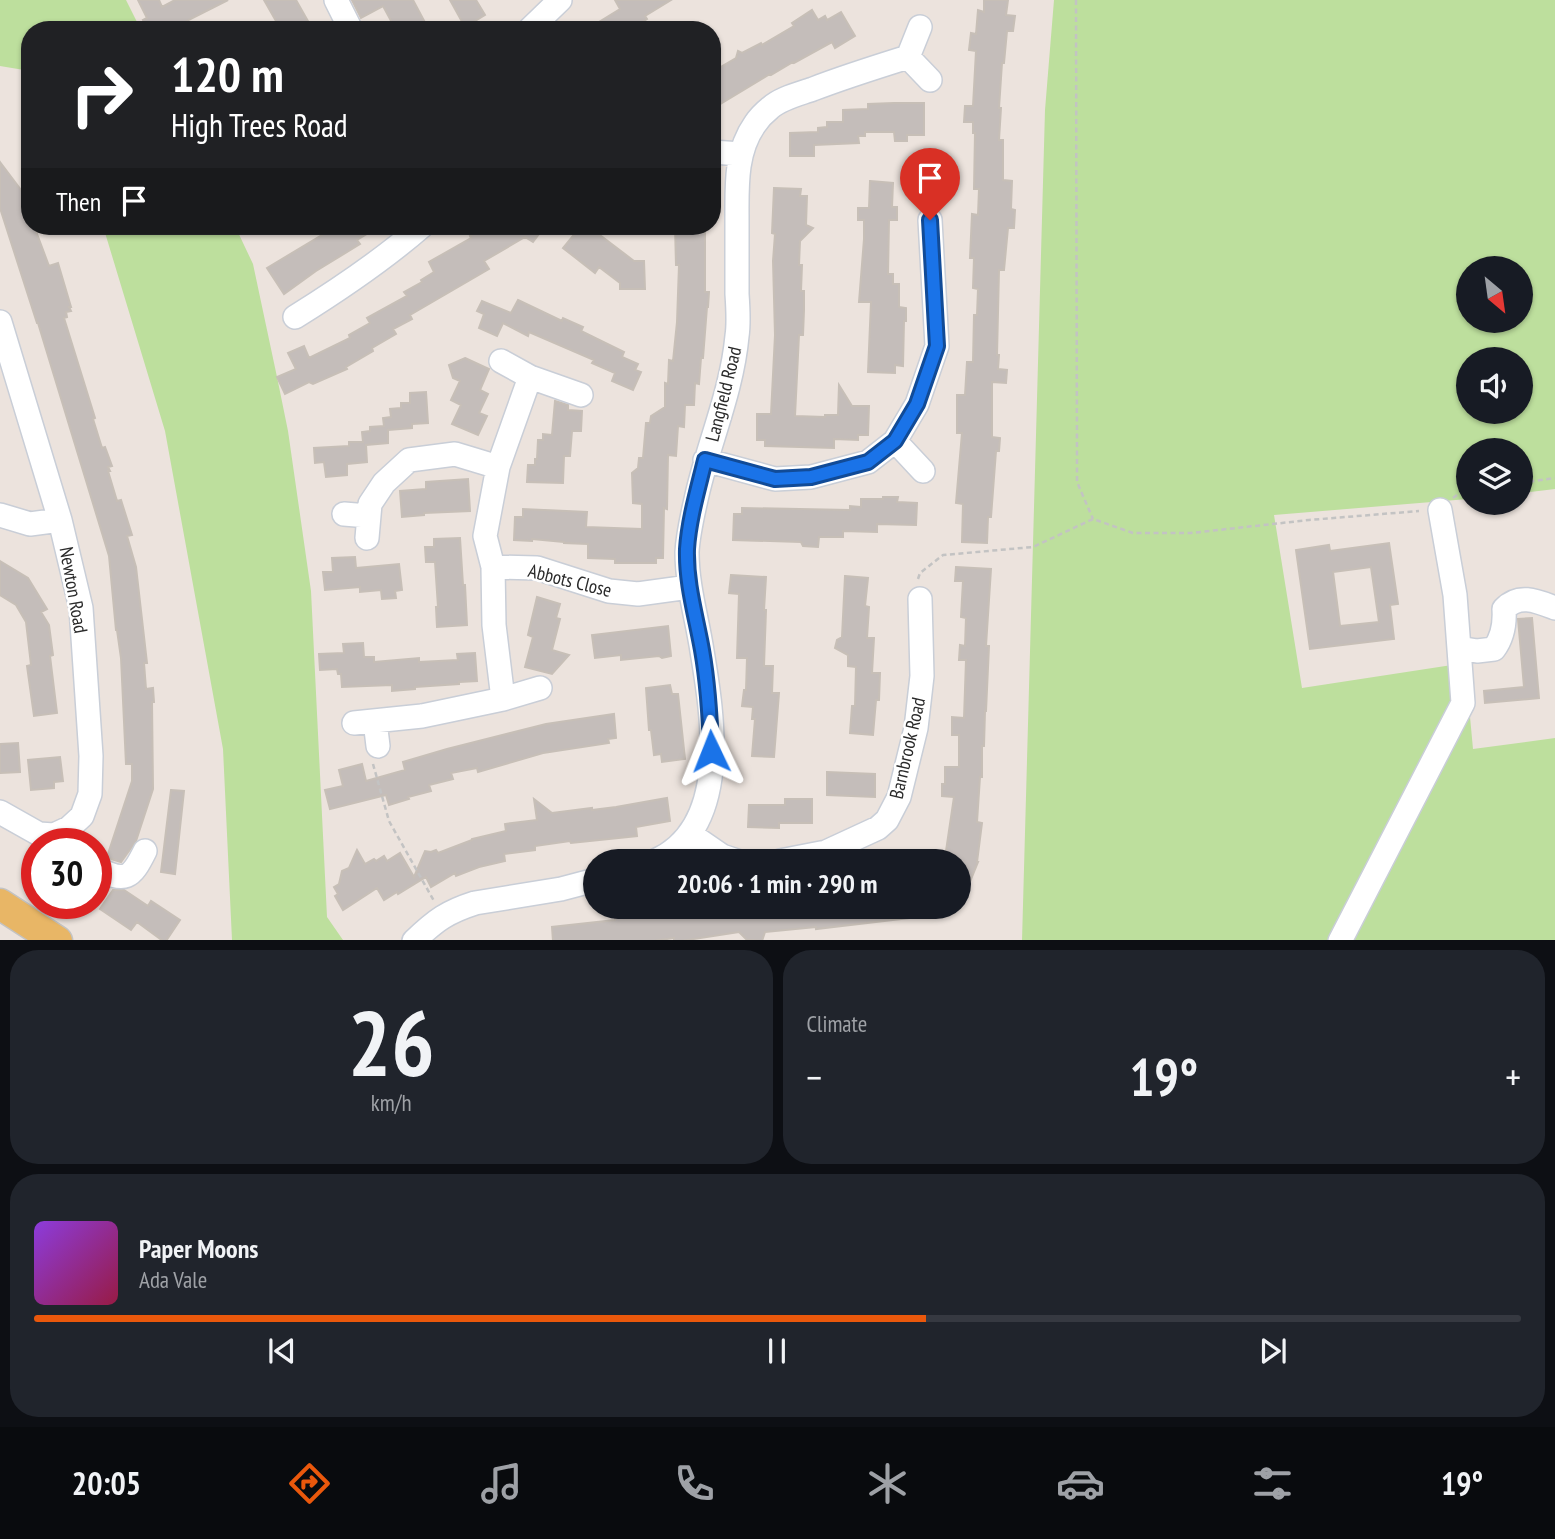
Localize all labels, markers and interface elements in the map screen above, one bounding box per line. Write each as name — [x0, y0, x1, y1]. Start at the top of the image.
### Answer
text: 120 m — [171, 42, 284, 106]
icon: right — [56, 49, 147, 140]
text: High Trees Road — [171, 104, 348, 146]
pin — [900, 148, 960, 220]
icon: arrive — [911, 159, 949, 197]
icon: arrive — [115, 182, 153, 220]
text: Then — [56, 185, 101, 218]
north arrow — [1456, 256, 1533, 332]
map controls — [1456, 256, 1533, 515]
street label: Langfield Road — [700, 344, 746, 444]
button: sound — [1456, 347, 1533, 424]
button: layers — [1456, 438, 1533, 515]
street label: Newton Road — [55, 545, 93, 635]
street label: Abbots Close — [526, 558, 614, 602]
street label: Barnbrook Road — [884, 695, 930, 801]
position arrow — [674, 714, 748, 788]
speed limit sign: 30 — [21, 828, 112, 919]
text: 20:06 · 1 min · 290 m — [677, 867, 877, 900]
text: 26 — [348, 983, 435, 1101]
text: Climate — [807, 1009, 867, 1038]
text: 19° — [1129, 1043, 1198, 1110]
text: − — [807, 1052, 822, 1101]
text: + — [1505, 1052, 1521, 1101]
text: km/h — [371, 1088, 412, 1117]
text: Paper Moons — [139, 1232, 258, 1265]
text: Ada Vale — [139, 1265, 207, 1294]
icon: previous — [263, 1332, 301, 1370]
icon: pause — [758, 1332, 796, 1370]
icon: next — [1254, 1332, 1292, 1370]
icon: directions — [285, 1459, 334, 1508]
icon: music — [477, 1459, 526, 1508]
icon: phone — [670, 1459, 719, 1508]
icon: climate — [863, 1459, 912, 1508]
icon: car — [1056, 1459, 1105, 1508]
icon: filters — [1248, 1459, 1297, 1508]
text: 20:05 — [72, 1462, 141, 1504]
text: 19° — [1441, 1462, 1483, 1504]

